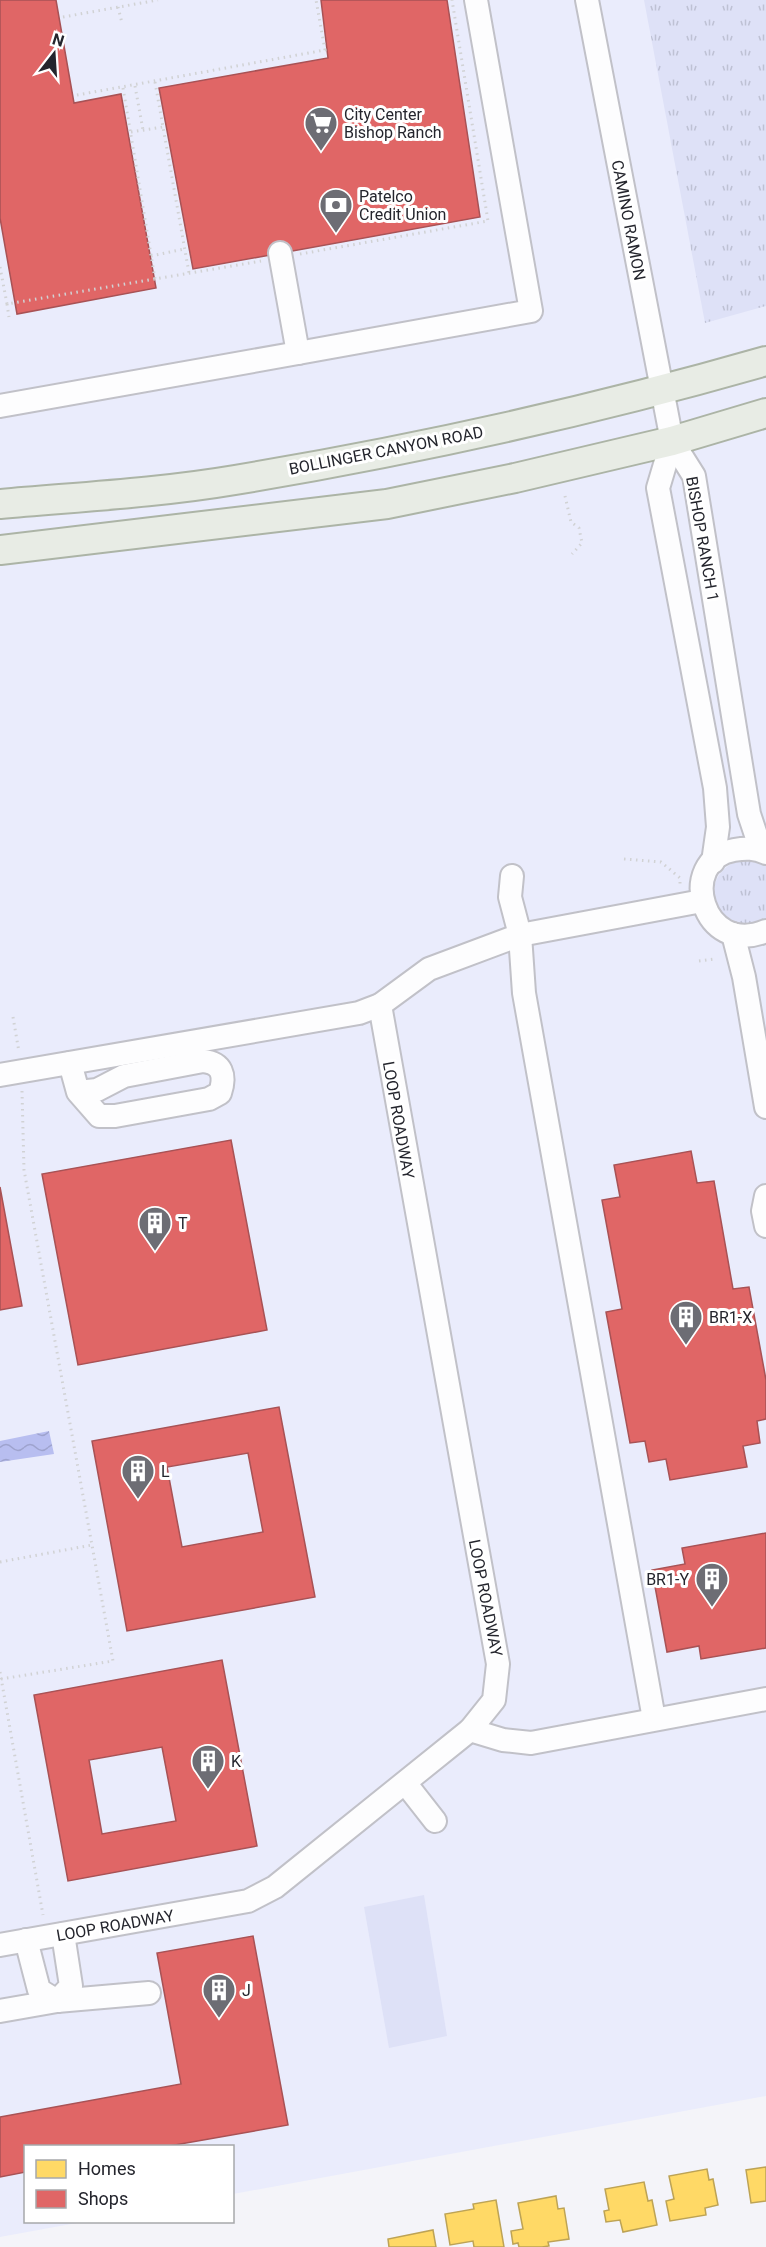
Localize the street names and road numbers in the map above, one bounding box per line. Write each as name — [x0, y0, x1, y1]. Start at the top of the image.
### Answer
street label: CAMINO RAMON — [608, 158, 649, 282]
street label: BOLLINGER CANYON ROAD — [287, 422, 485, 479]
street label: BISHOP RANCH 1 — [682, 475, 723, 603]
street label: LOOP ROADWAY — [379, 1060, 418, 1181]
street label: LOOP ROADWAY — [465, 1538, 506, 1659]
street label: LOOP ROADWAY — [55, 1906, 176, 1945]

